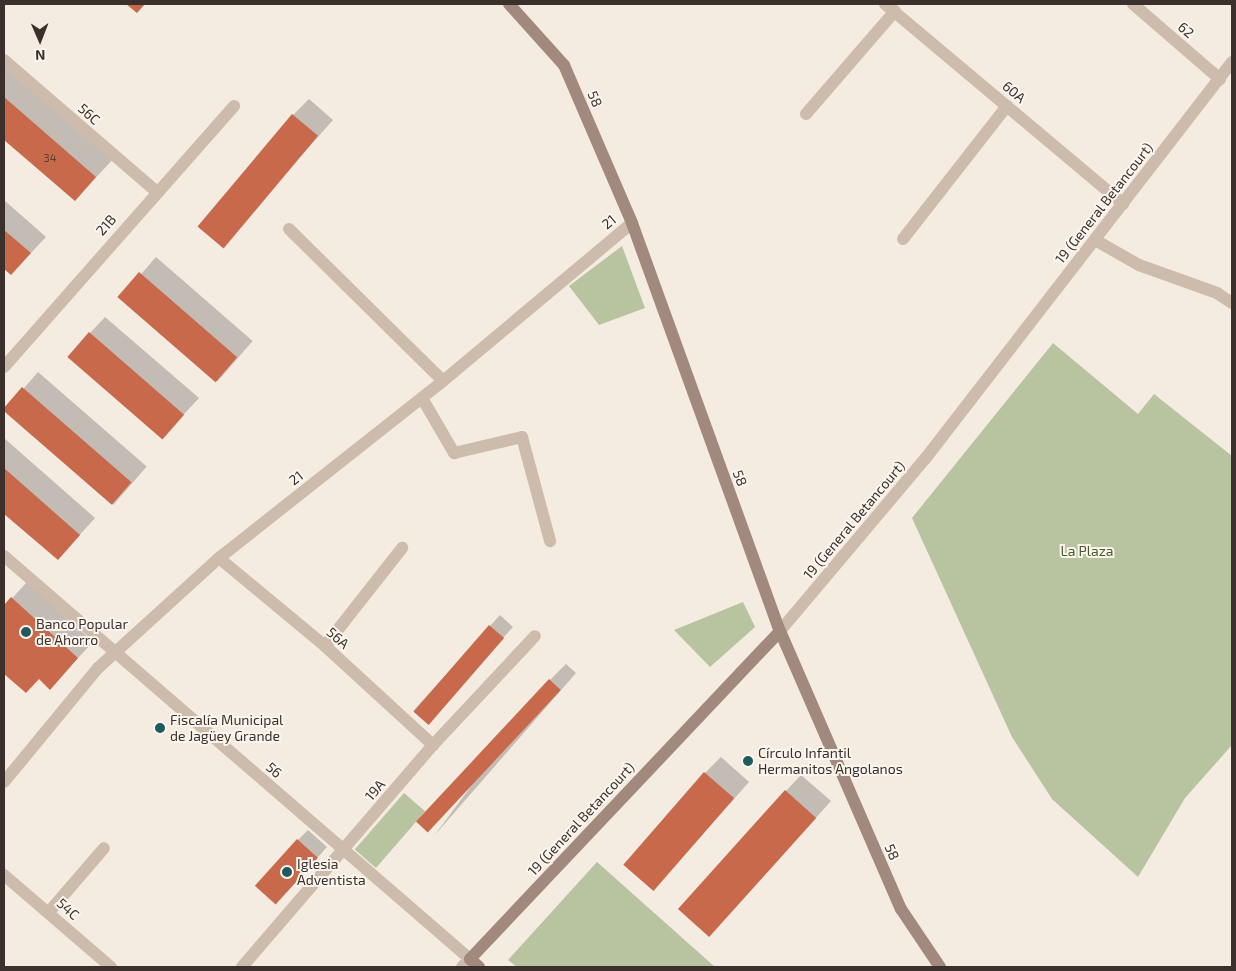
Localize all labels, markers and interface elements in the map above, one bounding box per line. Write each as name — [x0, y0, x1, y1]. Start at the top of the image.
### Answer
north arrow — [15, 15, 65, 65]
street label: 62 — [1174, 18, 1198, 42]
text: N — [35, 47, 45, 64]
street label: 60A — [999, 77, 1029, 107]
street label: 58 — [584, 88, 606, 110]
street label: 56C — [75, 100, 103, 128]
street label: 19 (General Betancourt) — [1051, 139, 1157, 267]
house number: 34 — [44, 151, 56, 165]
street label: 21B — [92, 211, 120, 239]
street label: 21 — [598, 211, 620, 233]
street label: 19 (General Betancourt) — [800, 457, 908, 583]
street label: 21 — [286, 467, 306, 489]
street label: 58 — [729, 468, 751, 488]
park label: La Plaza — [1061, 543, 1113, 559]
place label: Banco Popular de Ahorro — [36, 616, 128, 648]
street label: 56A — [323, 624, 353, 652]
marker: Banco Popular de Ahorro — [20, 626, 32, 638]
place label: Fiscalía Municipal de Jagüey Grande — [170, 712, 283, 744]
marker: Fiscalía Municipal de Jagüey Grande — [154, 722, 166, 734]
place label: Círculo Infantil Hermanitos Angolanos — [758, 745, 903, 778]
marker: Círculo Infantil Hermanitos Angolanos — [742, 755, 754, 767]
street label: 56 — [263, 759, 285, 781]
street label: 19 (General Betancourt) — [524, 759, 638, 879]
street label: 19A — [361, 776, 389, 804]
street label: 58 — [881, 841, 903, 863]
place label: Iglesia Adventista — [297, 856, 366, 889]
marker: Iglesia Adventista — [281, 866, 293, 878]
street label: 54C — [53, 895, 83, 923]

